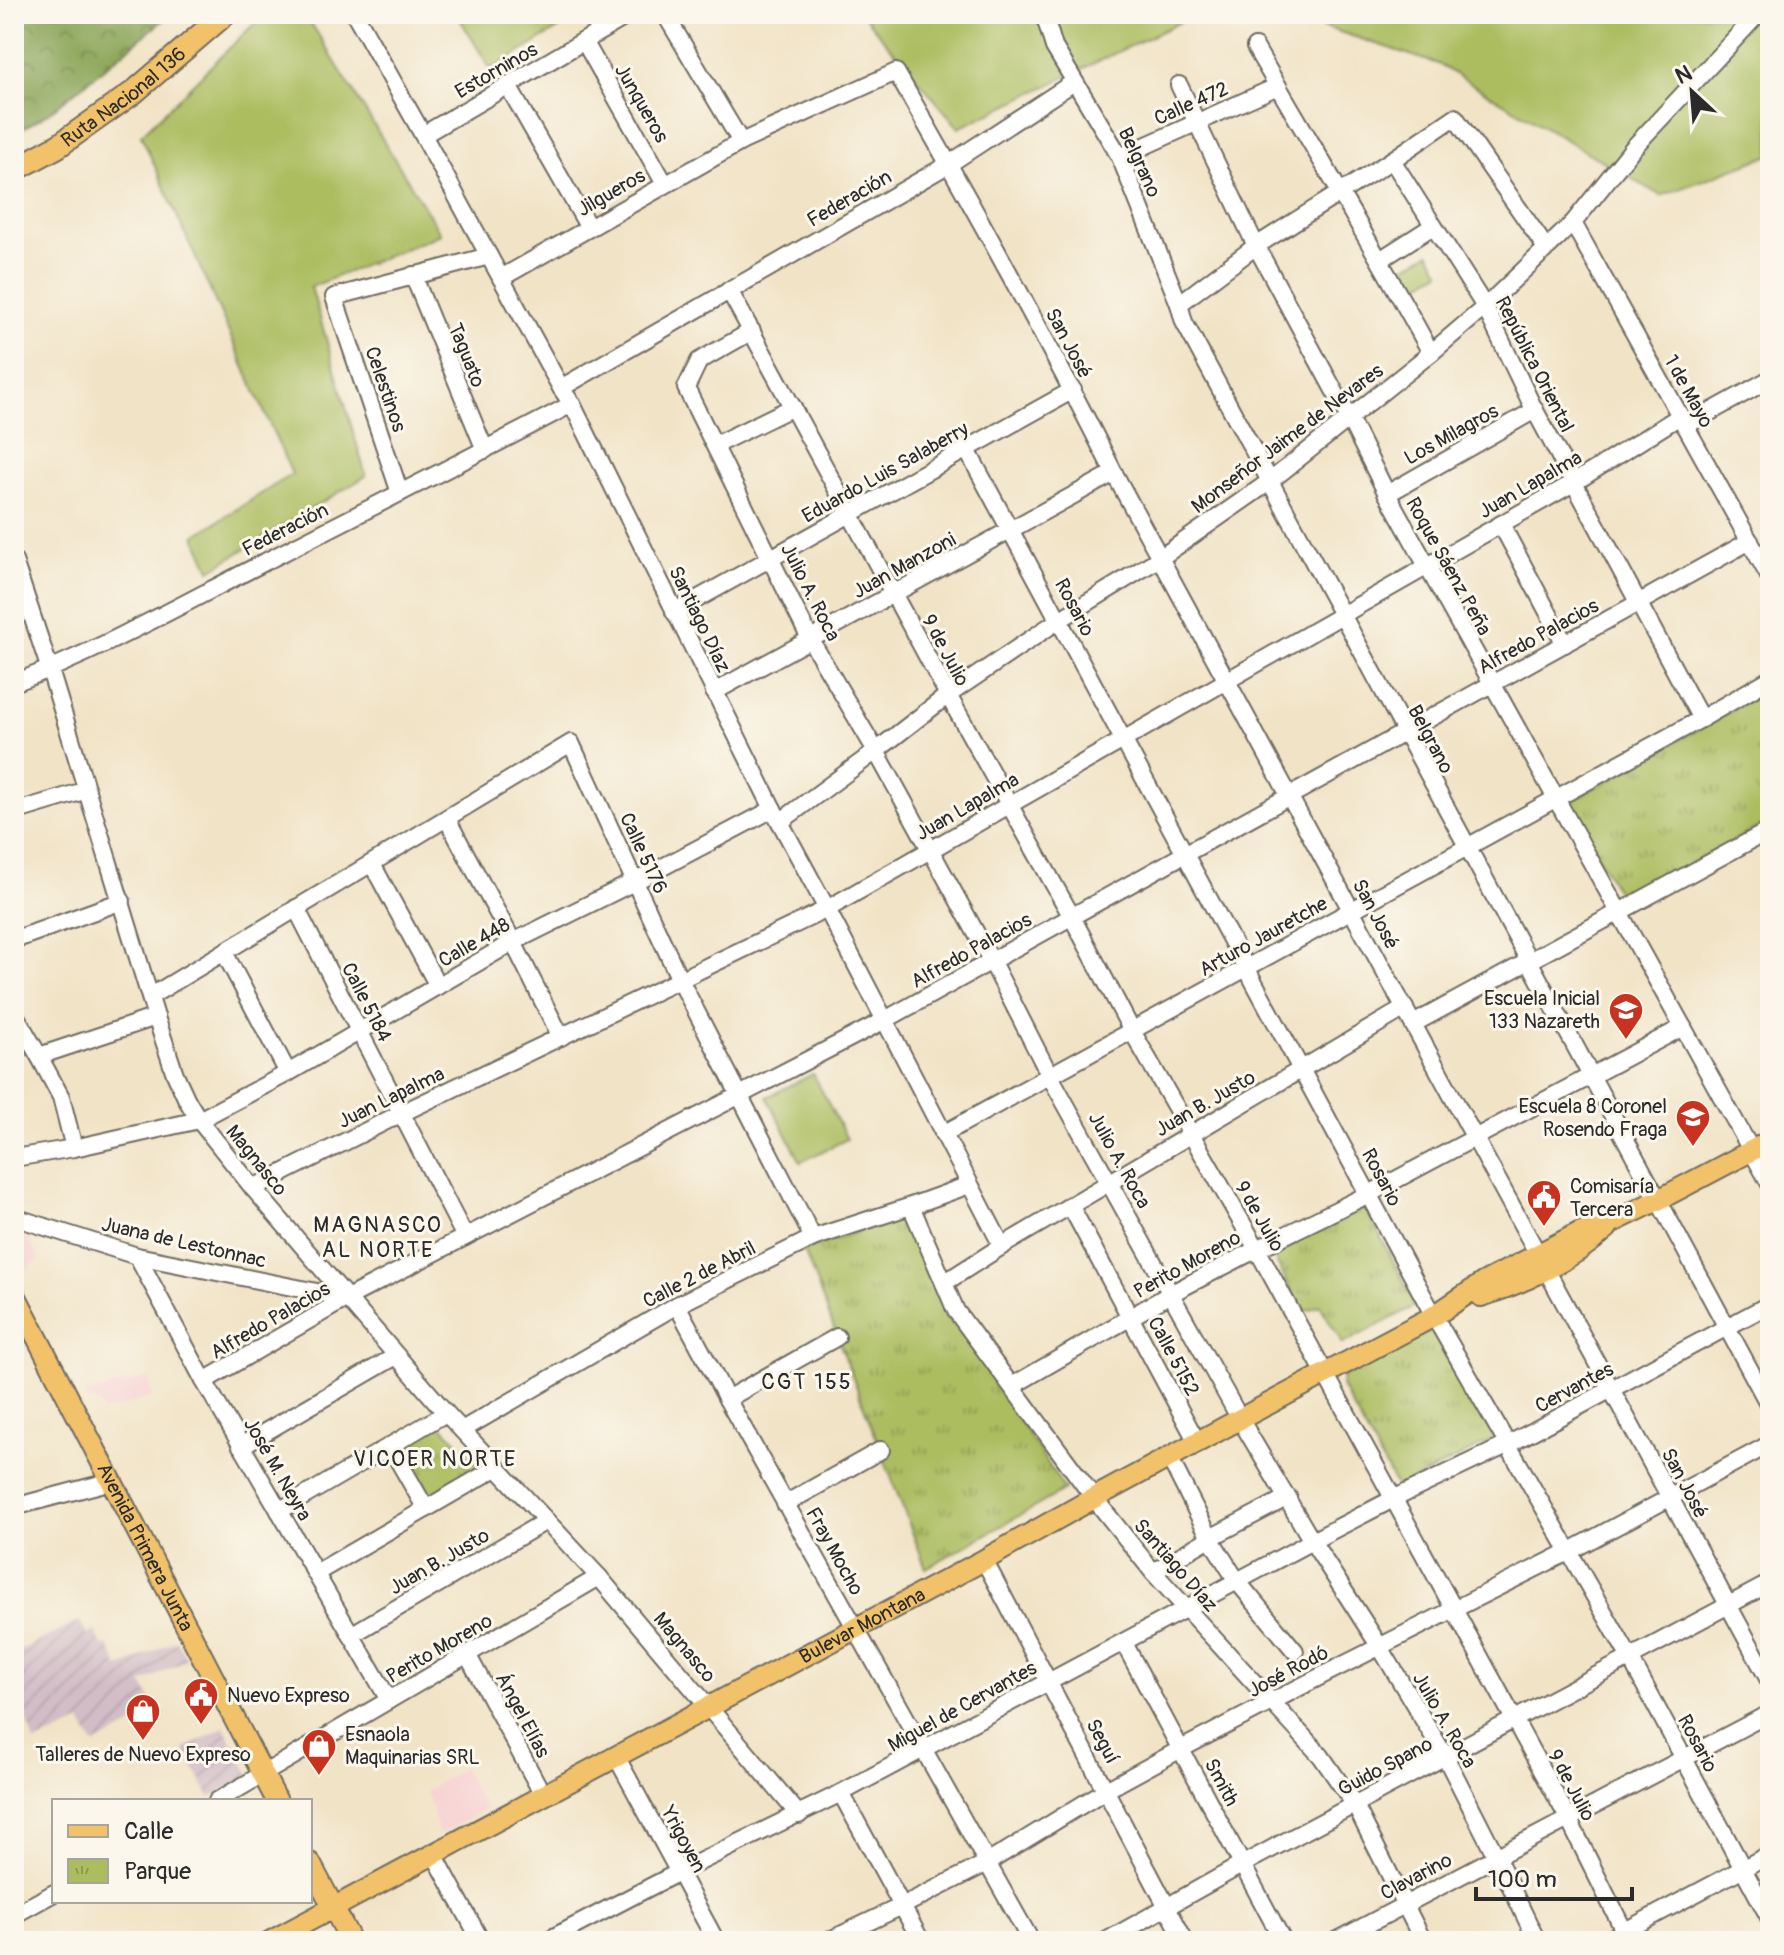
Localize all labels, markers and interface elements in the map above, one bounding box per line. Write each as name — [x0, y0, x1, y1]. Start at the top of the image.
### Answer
street label: Estorninos — [450, 37, 542, 104]
street label: Ruta Nacional 136 — [56, 41, 191, 153]
north arrow — [1652, 52, 1732, 132]
street label: Junqueros — [609, 59, 674, 147]
text: N — [1671, 59, 1697, 91]
street label: Calle 472 — [1150, 76, 1232, 131]
street label: Belgrano — [1113, 123, 1167, 201]
street label: Jilgueros — [573, 163, 650, 222]
street label: Federación — [802, 164, 896, 233]
street label: República Oriental — [1490, 292, 1580, 436]
street label: San José — [1040, 304, 1097, 383]
street label: Taguato — [442, 320, 491, 391]
street label: Celestinos — [359, 343, 412, 435]
street label: 1 de Mayo — [1658, 350, 1719, 432]
street label: Monseñor Jaime de Nevares — [1186, 358, 1388, 519]
street label: Los Milagros — [1400, 398, 1503, 471]
street label: Eduardo Luis Salaberry — [798, 416, 973, 529]
street label: Juan Lapalma — [1474, 445, 1586, 524]
street label: Roque Sáenz Peña — [1400, 493, 1497, 640]
street label: Federación — [238, 497, 333, 562]
street label: Juan Manzoni — [848, 527, 960, 604]
street label: Julio A. Roca — [775, 539, 846, 645]
street label: Santiago Díaz — [663, 562, 736, 677]
street label: Rosario — [1049, 574, 1100, 641]
street label: Alfredo Palacios — [1474, 593, 1603, 680]
street label: 9 de Julio — [916, 610, 975, 691]
street label: Belgrano — [1402, 701, 1459, 778]
street label: Juan Lapalma — [911, 767, 1023, 846]
street label: Calle 5176 — [614, 809, 673, 898]
street label: San José — [1347, 875, 1404, 954]
street label: Arturo Jauretche — [1195, 891, 1332, 982]
street label: Alfredo Palacios — [907, 907, 1036, 994]
street label: Calle 448 — [434, 912, 515, 973]
street label: Calle 5184 — [336, 958, 397, 1046]
place label: Escuela Inicial 133 Nazareth — [1484, 986, 1600, 1034]
school or university icon: Escuela Inicial 133 Nazareth — [1607, 991, 1645, 1041]
street label: Juan Lapalma — [334, 1061, 448, 1134]
street label: Juan B. Justo — [1151, 1065, 1260, 1142]
place label: Escuela 8 Coronel Rosendo Fraga — [1518, 1094, 1667, 1142]
school or university icon: Escuela 8 Coronel Rosendo Fraga — [1674, 1098, 1712, 1148]
street label: Julio A. Roca — [1083, 1108, 1156, 1213]
street label: Magnasco — [220, 1120, 293, 1201]
street label: Rosario — [1356, 1144, 1407, 1211]
place label: Comisaría Tercera — [1570, 1174, 1654, 1222]
street label: 9 de Julio — [1229, 1176, 1290, 1256]
public building icon: Comisaría Tercera — [1525, 1178, 1563, 1228]
street label: Juana de Lestonnac — [99, 1211, 269, 1274]
district label: MAGNASCO AL NORTE — [313, 1211, 443, 1264]
street label: Perito Moreno — [1129, 1225, 1245, 1304]
street label: Calle 2 de Abril — [639, 1235, 760, 1314]
street label: Alfredo Palacios — [206, 1276, 335, 1365]
street label: Calle 5152 — [1142, 1312, 1205, 1400]
street label: Cervantes — [1531, 1356, 1618, 1418]
district label: CGT 155 — [761, 1368, 853, 1396]
street label: José M. Neyra — [238, 1413, 317, 1525]
street label: San José — [1656, 1444, 1713, 1523]
district label: VICOER NORTE — [353, 1445, 517, 1473]
street label: Avenida Primera Junta — [91, 1459, 199, 1636]
street label: Fray Mocho — [800, 1503, 869, 1600]
street label: Santiago Díaz — [1128, 1514, 1223, 1617]
street label: Juan B. Justo — [385, 1523, 494, 1600]
street label: Bulevar Montana — [795, 1582, 929, 1670]
street label: Magnasco — [648, 1607, 721, 1688]
street label: Perito Moreno — [382, 1608, 497, 1689]
street label: José Rodó — [1244, 1640, 1333, 1703]
street label: Miguel de Cervantes — [883, 1655, 1041, 1758]
street label: Ángel Elías — [490, 1668, 555, 1762]
street label: Julio A. Roca — [1407, 1668, 1482, 1773]
public building icon: Nuevo Expreso — [182, 1676, 220, 1726]
place label: Nuevo Expreso — [227, 1683, 350, 1708]
shop icon: Talleres de Nuevo Expreso — [124, 1692, 162, 1742]
street label: Rosario — [1672, 1710, 1723, 1777]
street label: Seguí — [1080, 1715, 1125, 1768]
place label: Esnaola Maquinarias SRL — [345, 1722, 480, 1770]
shop icon: Esnaola Maquinarias SRL — [300, 1727, 338, 1777]
street label: Guido Spano — [1334, 1731, 1437, 1802]
place label: Talleres de Nuevo Expreso — [35, 1742, 251, 1767]
street label: 9 de Julio — [1542, 1745, 1601, 1826]
street label: Smith — [1199, 1754, 1244, 1810]
legend — [52, 1799, 312, 1903]
street label: Yrigoyen — [655, 1801, 712, 1877]
text: Calle — [124, 1817, 173, 1846]
street label: Clavarino — [1376, 1847, 1457, 1906]
scale bar — [1476, 1851, 1632, 1901]
text: Parque — [124, 1857, 191, 1886]
text: 100 m — [1488, 1865, 1557, 1894]

